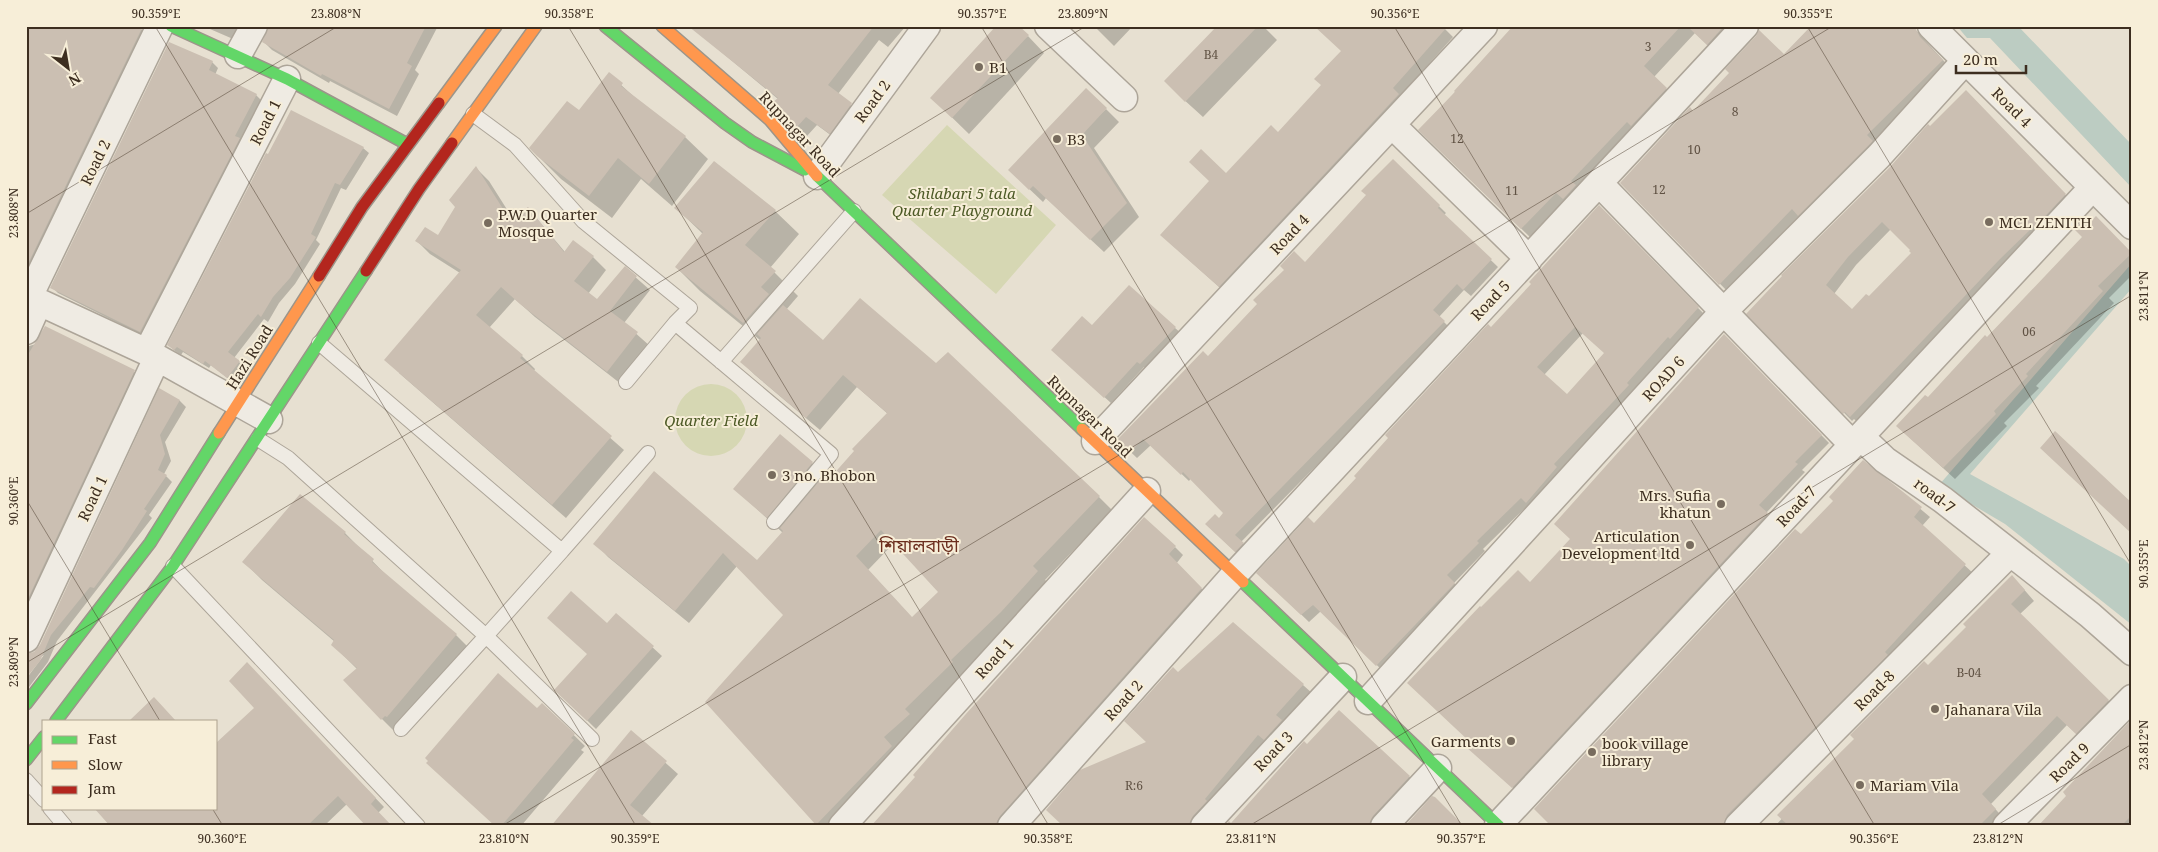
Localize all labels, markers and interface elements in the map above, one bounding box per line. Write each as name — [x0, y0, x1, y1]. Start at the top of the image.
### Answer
text: 90.359°E — [132, 5, 180, 22]
text: 23.808°N — [311, 5, 361, 22]
text: 90.358°E — [545, 5, 593, 22]
text: 90.357°E — [958, 5, 1006, 22]
text: 23.809°N — [1058, 5, 1108, 22]
text: 90.356°E — [1371, 5, 1419, 22]
text: 90.355°E — [1784, 5, 1832, 22]
house number: 3 — [1645, 38, 1652, 55]
north arrow — [42, 42, 92, 92]
scale bar — [1956, 42, 2026, 74]
house number: B4 — [1204, 46, 1219, 63]
text: 20 m — [1963, 49, 1998, 69]
place label: B1 — [989, 57, 1007, 77]
marker: B1 — [973, 61, 985, 73]
text: N — [65, 69, 85, 91]
street label: Road 2 — [850, 76, 894, 126]
street label: Road 4 — [1988, 83, 2037, 132]
street label: Rupnagar Road — [755, 87, 845, 181]
street label: Road 1 — [245, 96, 285, 148]
house number: 8 — [1732, 103, 1739, 120]
place label: B3 — [1067, 129, 1085, 149]
house number: 12 — [1450, 130, 1464, 147]
marker: B3 — [1051, 133, 1063, 145]
street label: Road 2 — [75, 136, 115, 188]
house number: 10 — [1687, 141, 1701, 158]
house number: 12 — [1652, 181, 1666, 198]
house number: 11 — [1505, 182, 1519, 199]
park label: Shilabari 5 tala Quarter Playground — [892, 183, 1032, 220]
text: 23.808°N — [5, 188, 22, 238]
place label: P.W.D Quarter Mosque — [498, 204, 597, 241]
street label: Road 4 — [1265, 209, 1313, 259]
place label: MCL ZENITH — [1999, 212, 2092, 232]
marker: MCL ZENITH — [1983, 216, 1995, 228]
marker: P.W.D Quarter Mosque — [482, 217, 494, 229]
text: 23.811°N — [2135, 271, 2152, 321]
street label: Road 5 — [1466, 275, 1514, 325]
street label: Hazi Road — [221, 321, 277, 393]
house number: 06 — [2022, 323, 2036, 340]
street label: ROAD 6 — [1637, 351, 1689, 405]
street label: Rupnagar Road — [1043, 370, 1137, 462]
park label: Quarter Field — [664, 410, 758, 430]
place label: 3 no. Bhobon — [782, 465, 876, 485]
marker: 3 no. Bhobon — [766, 469, 778, 481]
street label: Road 1 — [73, 472, 111, 524]
street label: road-7 — [1910, 473, 1960, 517]
text: 90.360°E — [5, 477, 22, 525]
street label: Road-7 — [1772, 481, 1820, 531]
place label: Mrs. Sufia khatun — [1639, 485, 1711, 522]
marker: Mrs. Sufia khatun — [1715, 498, 1727, 510]
place label: Articulation Development ltd — [1562, 526, 1680, 563]
district label: শিয়ালবাড়ী — [878, 533, 959, 557]
marker: Articulation Development ltd — [1684, 539, 1696, 551]
text: 90.355°E — [2135, 540, 2152, 588]
street label: Road 1 — [970, 633, 1018, 683]
text: 23.809°N — [5, 637, 22, 687]
house number: B-04 — [1957, 664, 1982, 681]
street label: Road-8 — [1850, 666, 1898, 714]
street label: Road 2 — [1099, 675, 1147, 725]
place label: Jahanara Vila — [1944, 699, 2042, 719]
marker: Jahanara Vila — [1929, 703, 1941, 715]
legend — [42, 720, 218, 810]
text: 23.812°N — [2135, 720, 2152, 770]
street label: Road 3 — [1249, 726, 1297, 776]
text: Fast — [88, 728, 117, 748]
place label: Garments — [1431, 731, 1501, 751]
place label: book village library — [1602, 733, 1689, 770]
marker: Garments — [1505, 735, 1517, 747]
street label: Road 9 — [2045, 738, 2093, 786]
marker: book village library — [1586, 746, 1598, 758]
text: Slow — [88, 754, 122, 774]
place label: Mariam Vila — [1870, 775, 1959, 795]
house number: R:6 — [1125, 777, 1143, 794]
text: Jam — [87, 778, 116, 798]
marker: Mariam Vila — [1854, 779, 1866, 791]
text: 90.360°E — [198, 830, 246, 847]
text: 23.810°N — [479, 830, 529, 847]
text: 90.359°E — [611, 830, 659, 847]
text: 90.358°E — [1024, 830, 1072, 847]
text: 23.811°N — [1226, 830, 1276, 847]
text: 90.357°E — [1437, 830, 1485, 847]
text: 90.356°E — [1850, 830, 1898, 847]
text: 23.812°N — [1973, 830, 2023, 847]

